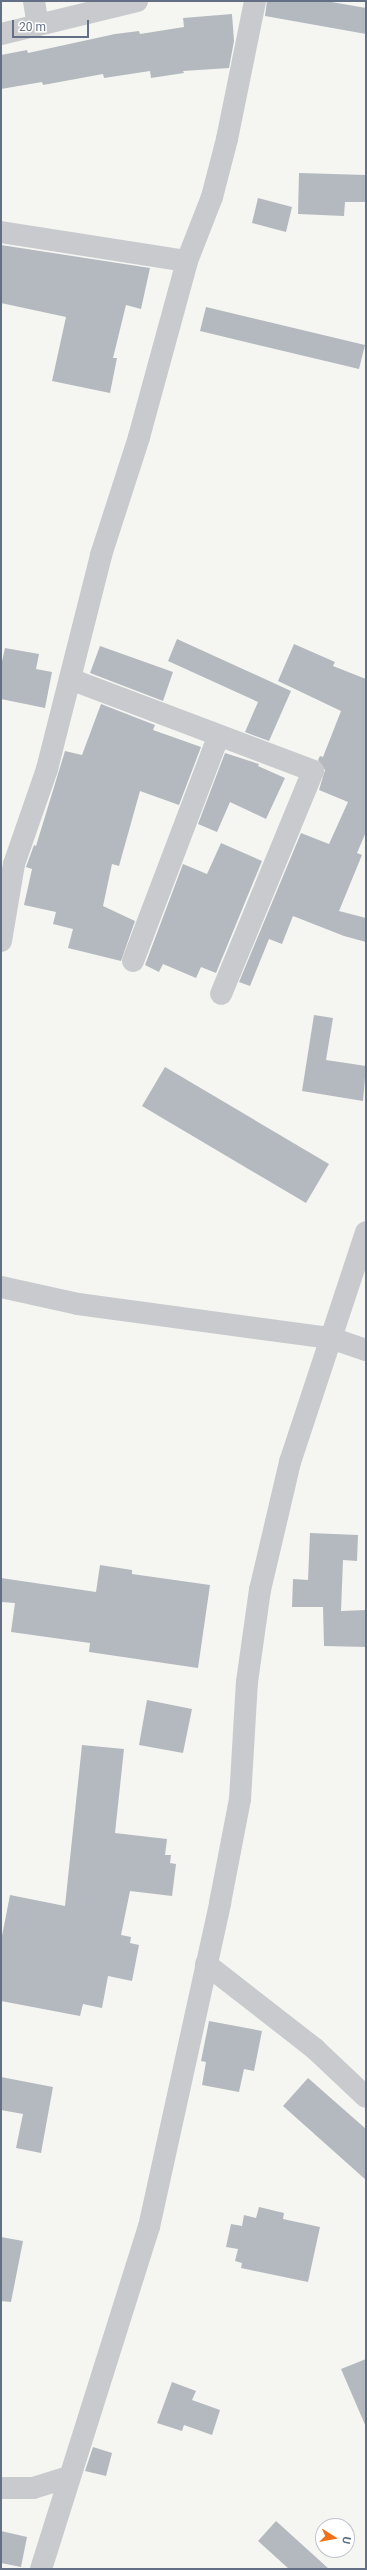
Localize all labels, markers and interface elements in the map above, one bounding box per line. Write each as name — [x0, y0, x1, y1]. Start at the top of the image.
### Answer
scale bar — [14, 12, 91, 38]
text: 20 m — [19, 20, 46, 34]
north arrow — [315, 2518, 355, 2558]
text: U — [339, 2535, 353, 2545]

